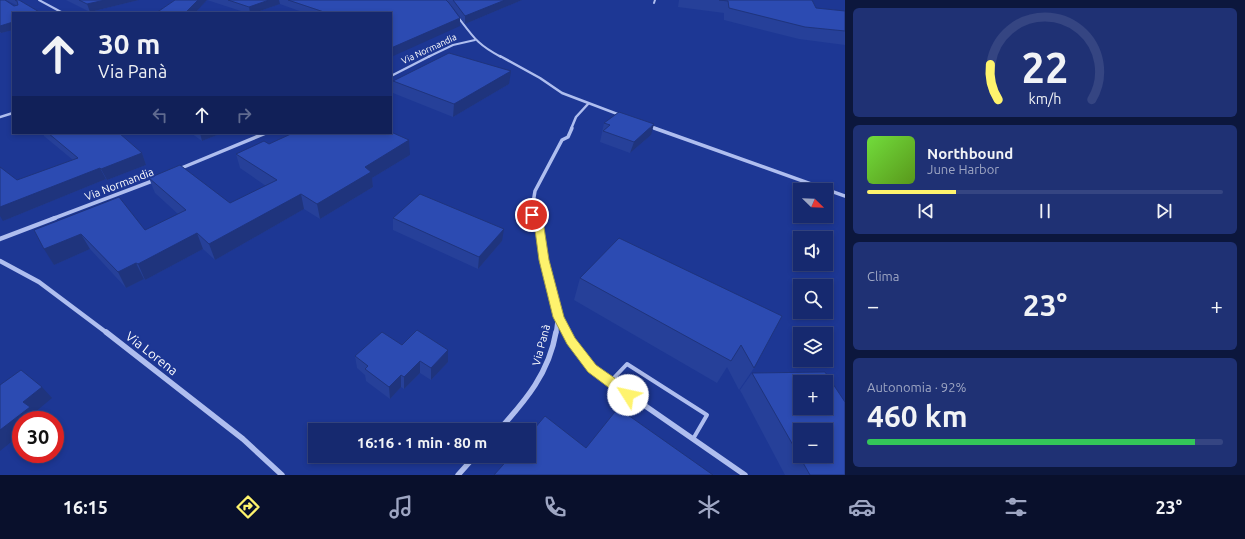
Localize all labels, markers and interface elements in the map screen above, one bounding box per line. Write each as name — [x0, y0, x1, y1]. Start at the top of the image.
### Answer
icon: ahead — [32, 28, 84, 80]
text: 30 m — [98, 28, 160, 59]
street label: Via Normandia — [400, 32, 458, 66]
text: 22 — [1022, 44, 1068, 91]
text: Via Panà — [98, 61, 167, 81]
text: km/h — [1029, 91, 1061, 107]
icon: left — [149, 104, 171, 126]
icon: ahead — [191, 104, 213, 126]
icon: right — [233, 104, 255, 126]
text: Northbound — [927, 145, 1013, 162]
text: June Harbor — [927, 162, 999, 176]
street label: Via Normandia — [83, 165, 155, 203]
north arrow — [793, 183, 833, 223]
map controls — [793, 183, 833, 463]
pin — [515, 198, 549, 232]
icon: previous — [915, 200, 937, 222]
icon: pause — [1034, 200, 1056, 222]
icon: next — [1153, 200, 1175, 222]
icon: arrive — [521, 204, 543, 226]
button: sound — [793, 231, 833, 271]
text: Clima — [867, 269, 899, 283]
button: search — [793, 279, 833, 319]
text: 23° — [1023, 288, 1067, 322]
text: − — [867, 293, 879, 318]
text: + — [1211, 293, 1223, 318]
street label: Via Panà — [530, 323, 552, 367]
button: layers — [793, 327, 833, 367]
street label: Via Lorena — [123, 328, 181, 378]
position arrow — [607, 374, 649, 416]
button: + — [793, 375, 833, 415]
text: Autonomia · 92% — [867, 380, 966, 394]
text: 460 km — [867, 399, 968, 433]
speed limit sign: 30 — [12, 411, 64, 463]
button: − — [793, 423, 833, 463]
text: 16:16 · 1 min · 80 m — [357, 434, 487, 451]
icon: directions — [234, 493, 262, 521]
icon: music — [387, 493, 415, 521]
icon: phone — [541, 493, 569, 521]
icon: climate — [695, 493, 723, 521]
icon: car — [848, 493, 876, 521]
icon: filters — [1002, 493, 1030, 521]
text: 16:15 — [63, 497, 108, 517]
text: 23° — [1155, 497, 1182, 517]

